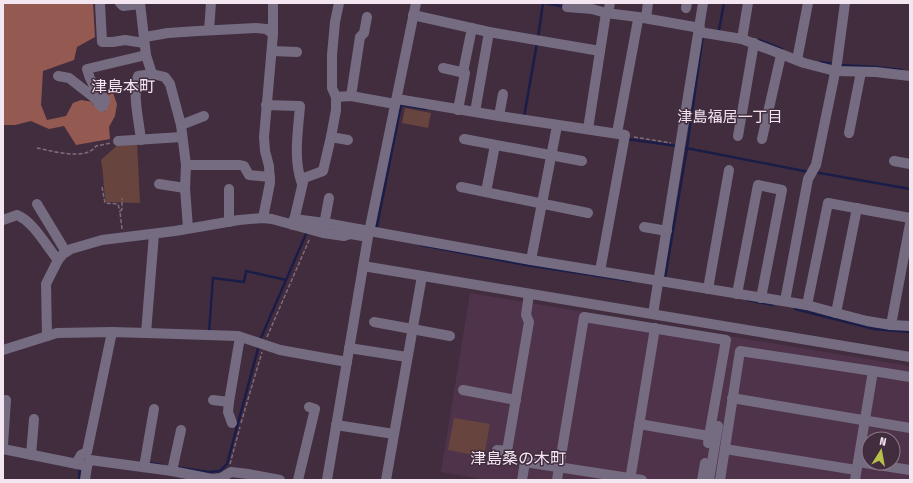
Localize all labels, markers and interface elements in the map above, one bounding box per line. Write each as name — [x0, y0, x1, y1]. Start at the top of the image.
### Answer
district label: 津島本町 — [91, 77, 155, 96]
district label: 津島福居一丁目 — [677, 108, 783, 126]
north arrow — [861, 431, 901, 471]
text: N — [878, 435, 887, 449]
district label: 津島桑の木町 — [470, 449, 566, 468]

